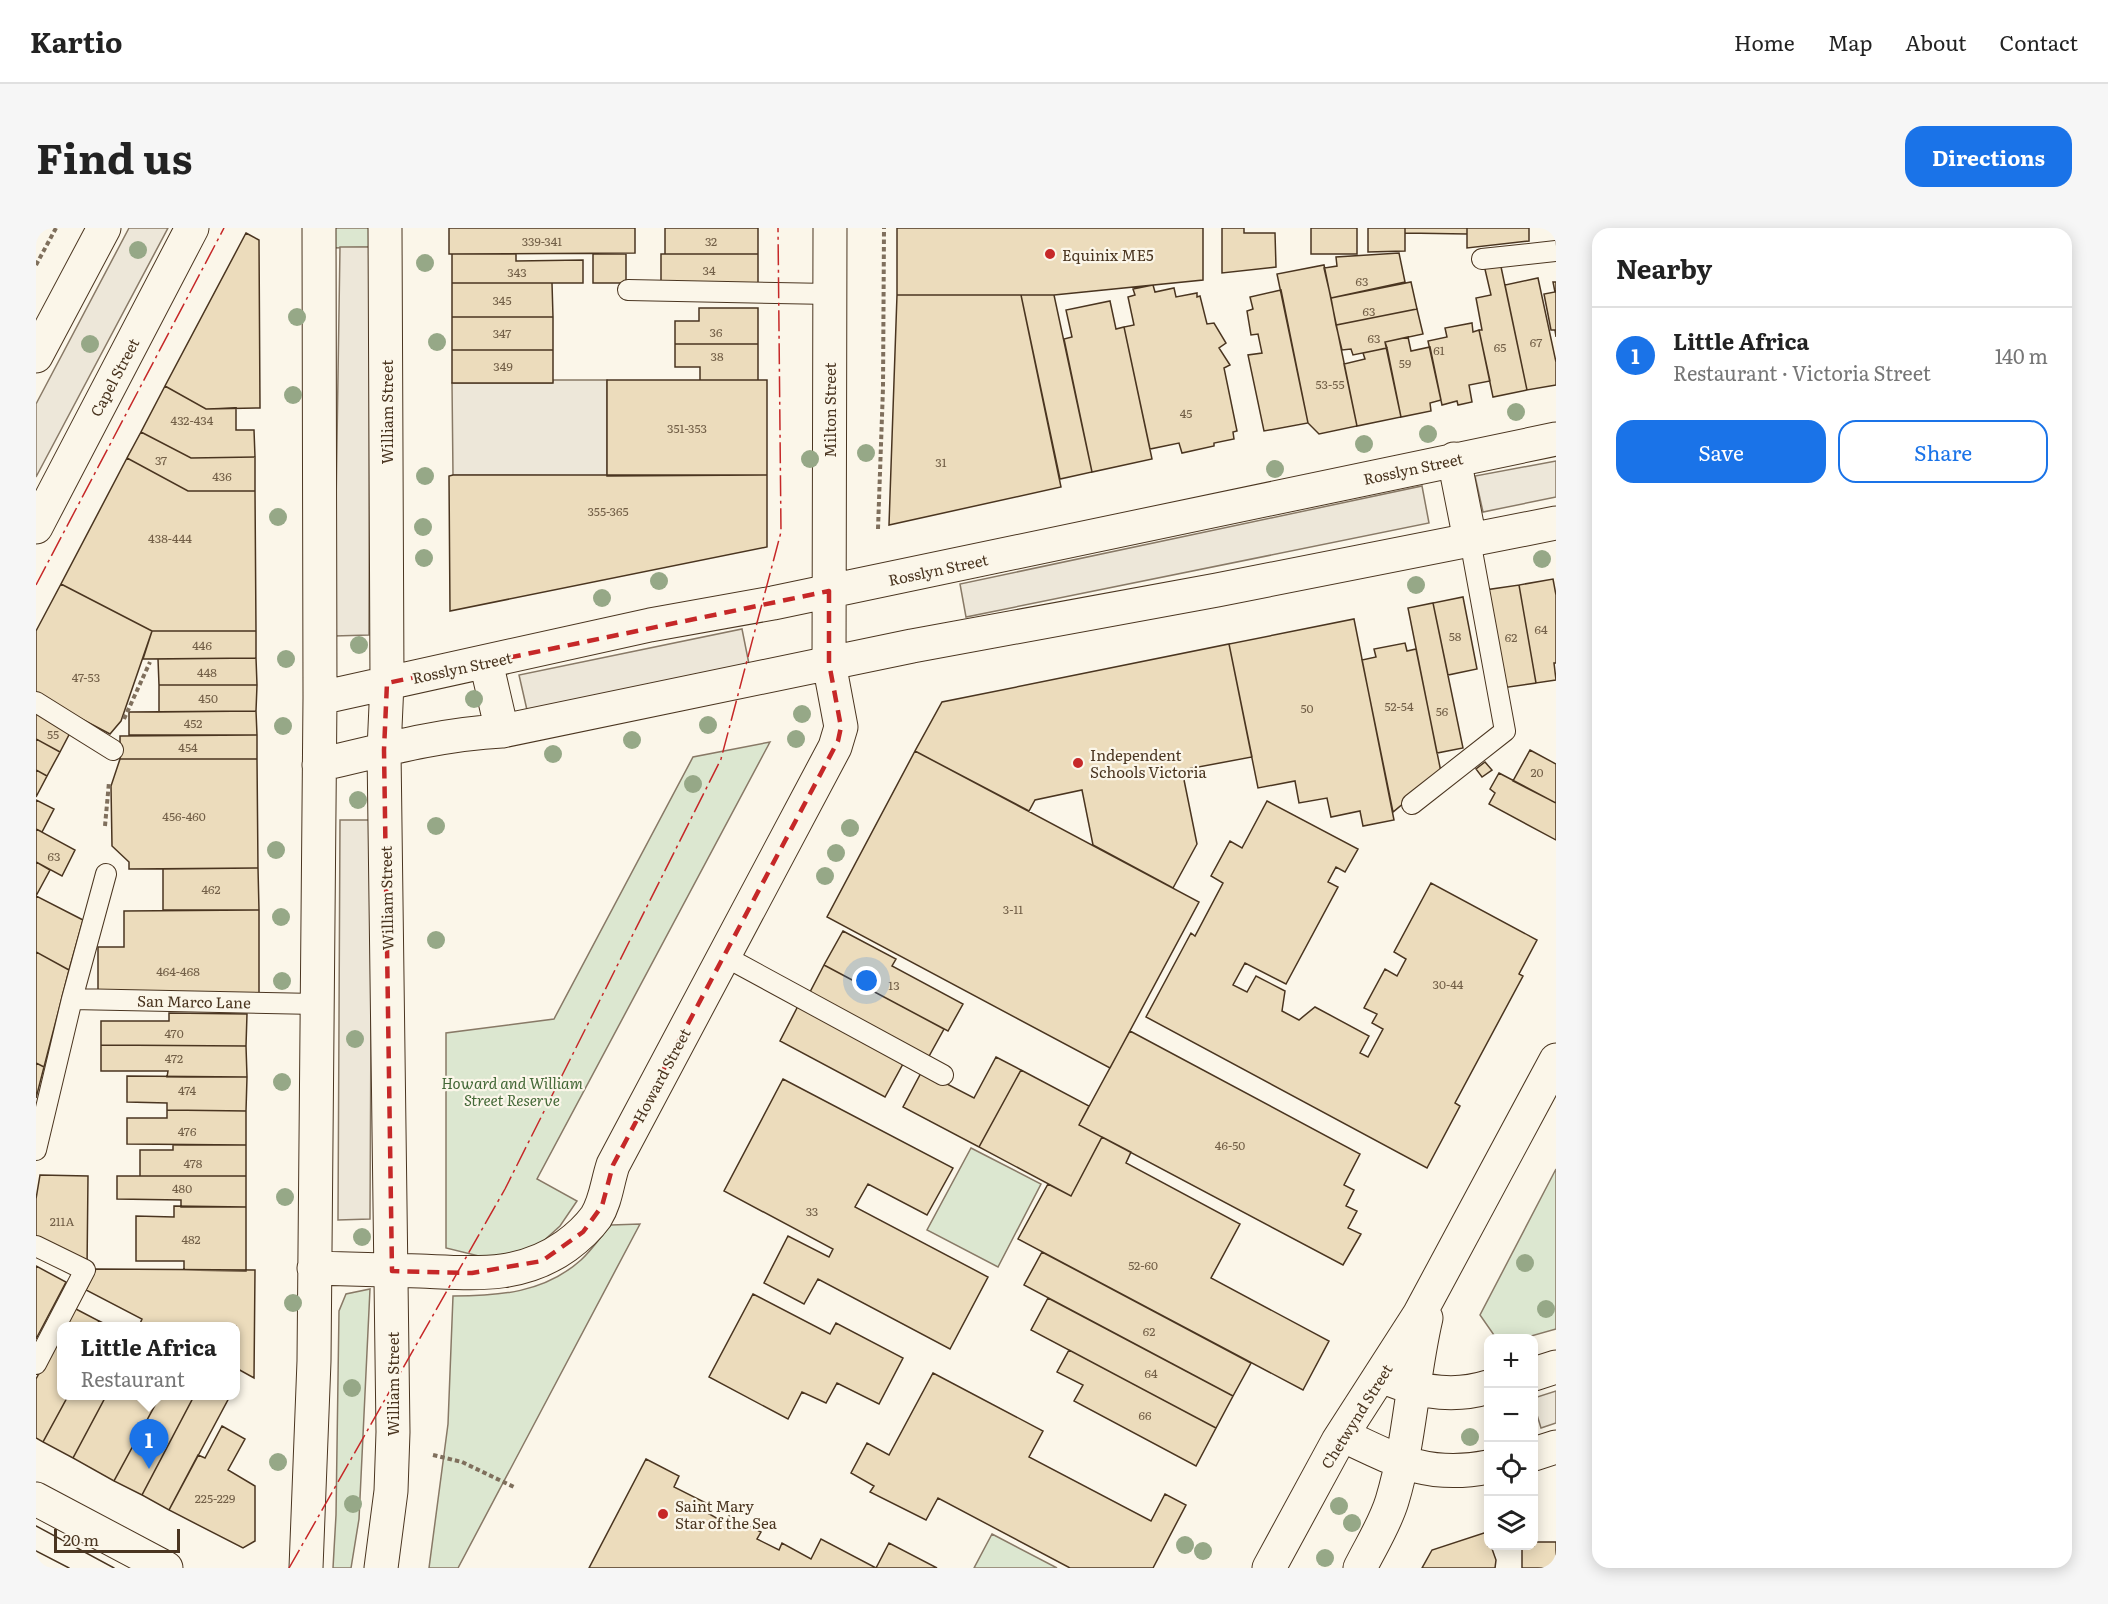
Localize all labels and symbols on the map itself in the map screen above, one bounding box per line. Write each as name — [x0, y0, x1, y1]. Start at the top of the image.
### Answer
house number: 339-341 — [522, 232, 562, 250]
house number: 32 — [705, 232, 717, 250]
place label: Equinix ME5 — [1062, 243, 1154, 266]
marker: Equinix ME5 — [1043, 247, 1057, 261]
house number: 34 — [702, 261, 716, 279]
house number: 343 — [507, 263, 527, 281]
house number: 63 — [1356, 272, 1368, 290]
house number: 345 — [492, 291, 512, 309]
house number: 63 — [1363, 302, 1375, 320]
house number: 36 — [710, 323, 723, 341]
house number: 347 — [493, 324, 511, 342]
house number: 63 — [1368, 329, 1380, 347]
house number: 67 — [1530, 333, 1542, 351]
street label: Capel Street — [84, 334, 144, 420]
house number: 65 — [1494, 338, 1506, 356]
house number: 61 — [1433, 341, 1445, 359]
house number: 38 — [710, 347, 724, 365]
house number: 59 — [1399, 354, 1411, 372]
house number: 349 — [493, 357, 513, 375]
street label: William Street — [375, 360, 398, 464]
street label: Milton Street — [818, 362, 841, 458]
house number: 53-55 — [1315, 375, 1345, 393]
house number: 45 — [1180, 404, 1192, 422]
house number: 432-434 — [171, 411, 214, 429]
house number: 351-353 — [667, 419, 707, 437]
street label: Rosslyn Street — [1361, 446, 1465, 490]
house number: 37 — [155, 451, 167, 469]
house number: 31 — [935, 453, 947, 471]
house number: 436 — [212, 467, 232, 485]
house number: 355-365 — [587, 502, 629, 520]
house number: 438-444 — [148, 529, 192, 547]
street label: Rosslyn Street — [886, 547, 990, 591]
house number: 64 — [1534, 620, 1548, 638]
house number: 58 — [1449, 627, 1462, 645]
house number: 62 — [1505, 628, 1517, 646]
house number: 446 — [192, 636, 212, 654]
street label: Rosslyn Street — [410, 645, 514, 689]
house number: 448 — [197, 663, 217, 681]
house number: 47-53 — [72, 668, 100, 686]
house number: 450 — [198, 689, 218, 707]
house number: 52-54 — [1384, 697, 1414, 715]
house number: 50 — [1300, 699, 1314, 717]
house number: 56 — [1436, 702, 1449, 720]
house number: 452 — [184, 714, 202, 732]
house number: 55 — [47, 725, 59, 743]
house number: 454 — [178, 738, 198, 756]
place label: Independent Schools Victoria — [1090, 743, 1207, 783]
marker: Independent Schools Victoria — [1071, 756, 1085, 770]
house number: 20 — [1530, 763, 1544, 781]
house number: 456-460 — [162, 807, 206, 825]
street label: William Street — [374, 846, 398, 950]
house number: 63 — [48, 847, 60, 865]
house number: 462 — [201, 880, 221, 898]
house number: 3-11 — [1003, 900, 1023, 918]
house number: 464-468 — [156, 962, 200, 980]
your location — [852, 966, 881, 995]
house number: 30-44 — [1433, 975, 1464, 993]
house number: 13 — [888, 976, 900, 994]
street label: San Marco Lane — [137, 989, 251, 1013]
house number: 470 — [164, 1024, 184, 1042]
street label: Howard Street — [626, 1024, 696, 1126]
house number: 472 — [165, 1049, 183, 1067]
park label: Howard and William Street Reserve — [441, 1071, 583, 1111]
house number: 474 — [178, 1081, 196, 1099]
house number: 476 — [178, 1122, 197, 1140]
house number: 46-50 — [1215, 1136, 1245, 1154]
house number: 478 — [184, 1154, 203, 1172]
house number: 480 — [172, 1179, 192, 1197]
house number: 33 — [806, 1202, 818, 1220]
house number: 211A — [50, 1212, 75, 1230]
house number: 482 — [181, 1230, 201, 1248]
house number: 52-60 — [1128, 1256, 1158, 1274]
house number: 62 — [1143, 1322, 1155, 1340]
street label: William Street — [381, 1332, 404, 1436]
street label: Chetwynd Street — [1314, 1359, 1398, 1473]
house number: 64 — [1144, 1364, 1158, 1382]
house number: 66 — [1139, 1406, 1152, 1424]
pin: 1 — [130, 1420, 168, 1469]
house number: 225-229 — [195, 1489, 235, 1507]
place label: Saint Mary Star of the Sea — [675, 1494, 778, 1534]
marker: Saint Mary Star of the Sea — [656, 1507, 670, 1521]
scale bar — [54, 1526, 180, 1554]

